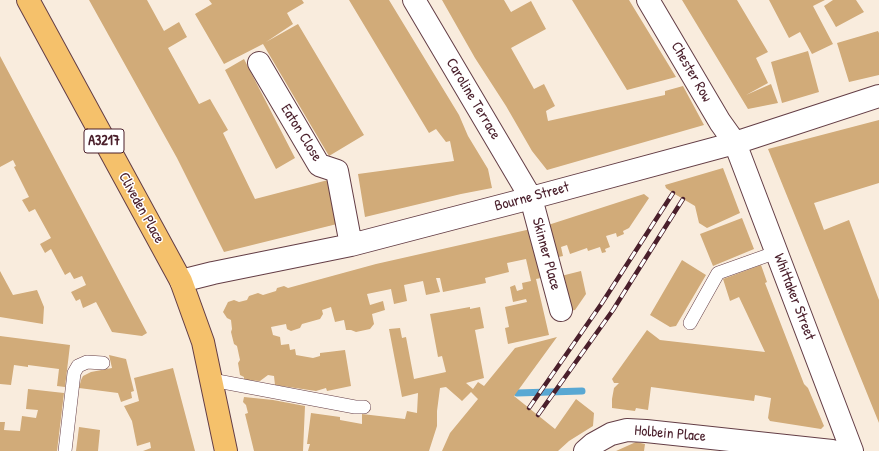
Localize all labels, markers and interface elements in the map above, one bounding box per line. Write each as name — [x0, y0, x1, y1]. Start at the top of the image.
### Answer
street label: Chester Row — [667, 39, 715, 105]
street label: Caroline Terrace — [442, 55, 504, 143]
street label: Eaton Close — [276, 101, 326, 165]
road number: A3217 — [84, 129, 124, 153]
street label: Cliveden Place — [114, 169, 168, 247]
street label: Bourne Street — [493, 178, 571, 216]
street label: Skinner Place — [528, 216, 564, 292]
street label: Whittaker Street — [769, 251, 819, 343]
street label: Holbein Place — [634, 422, 706, 446]

